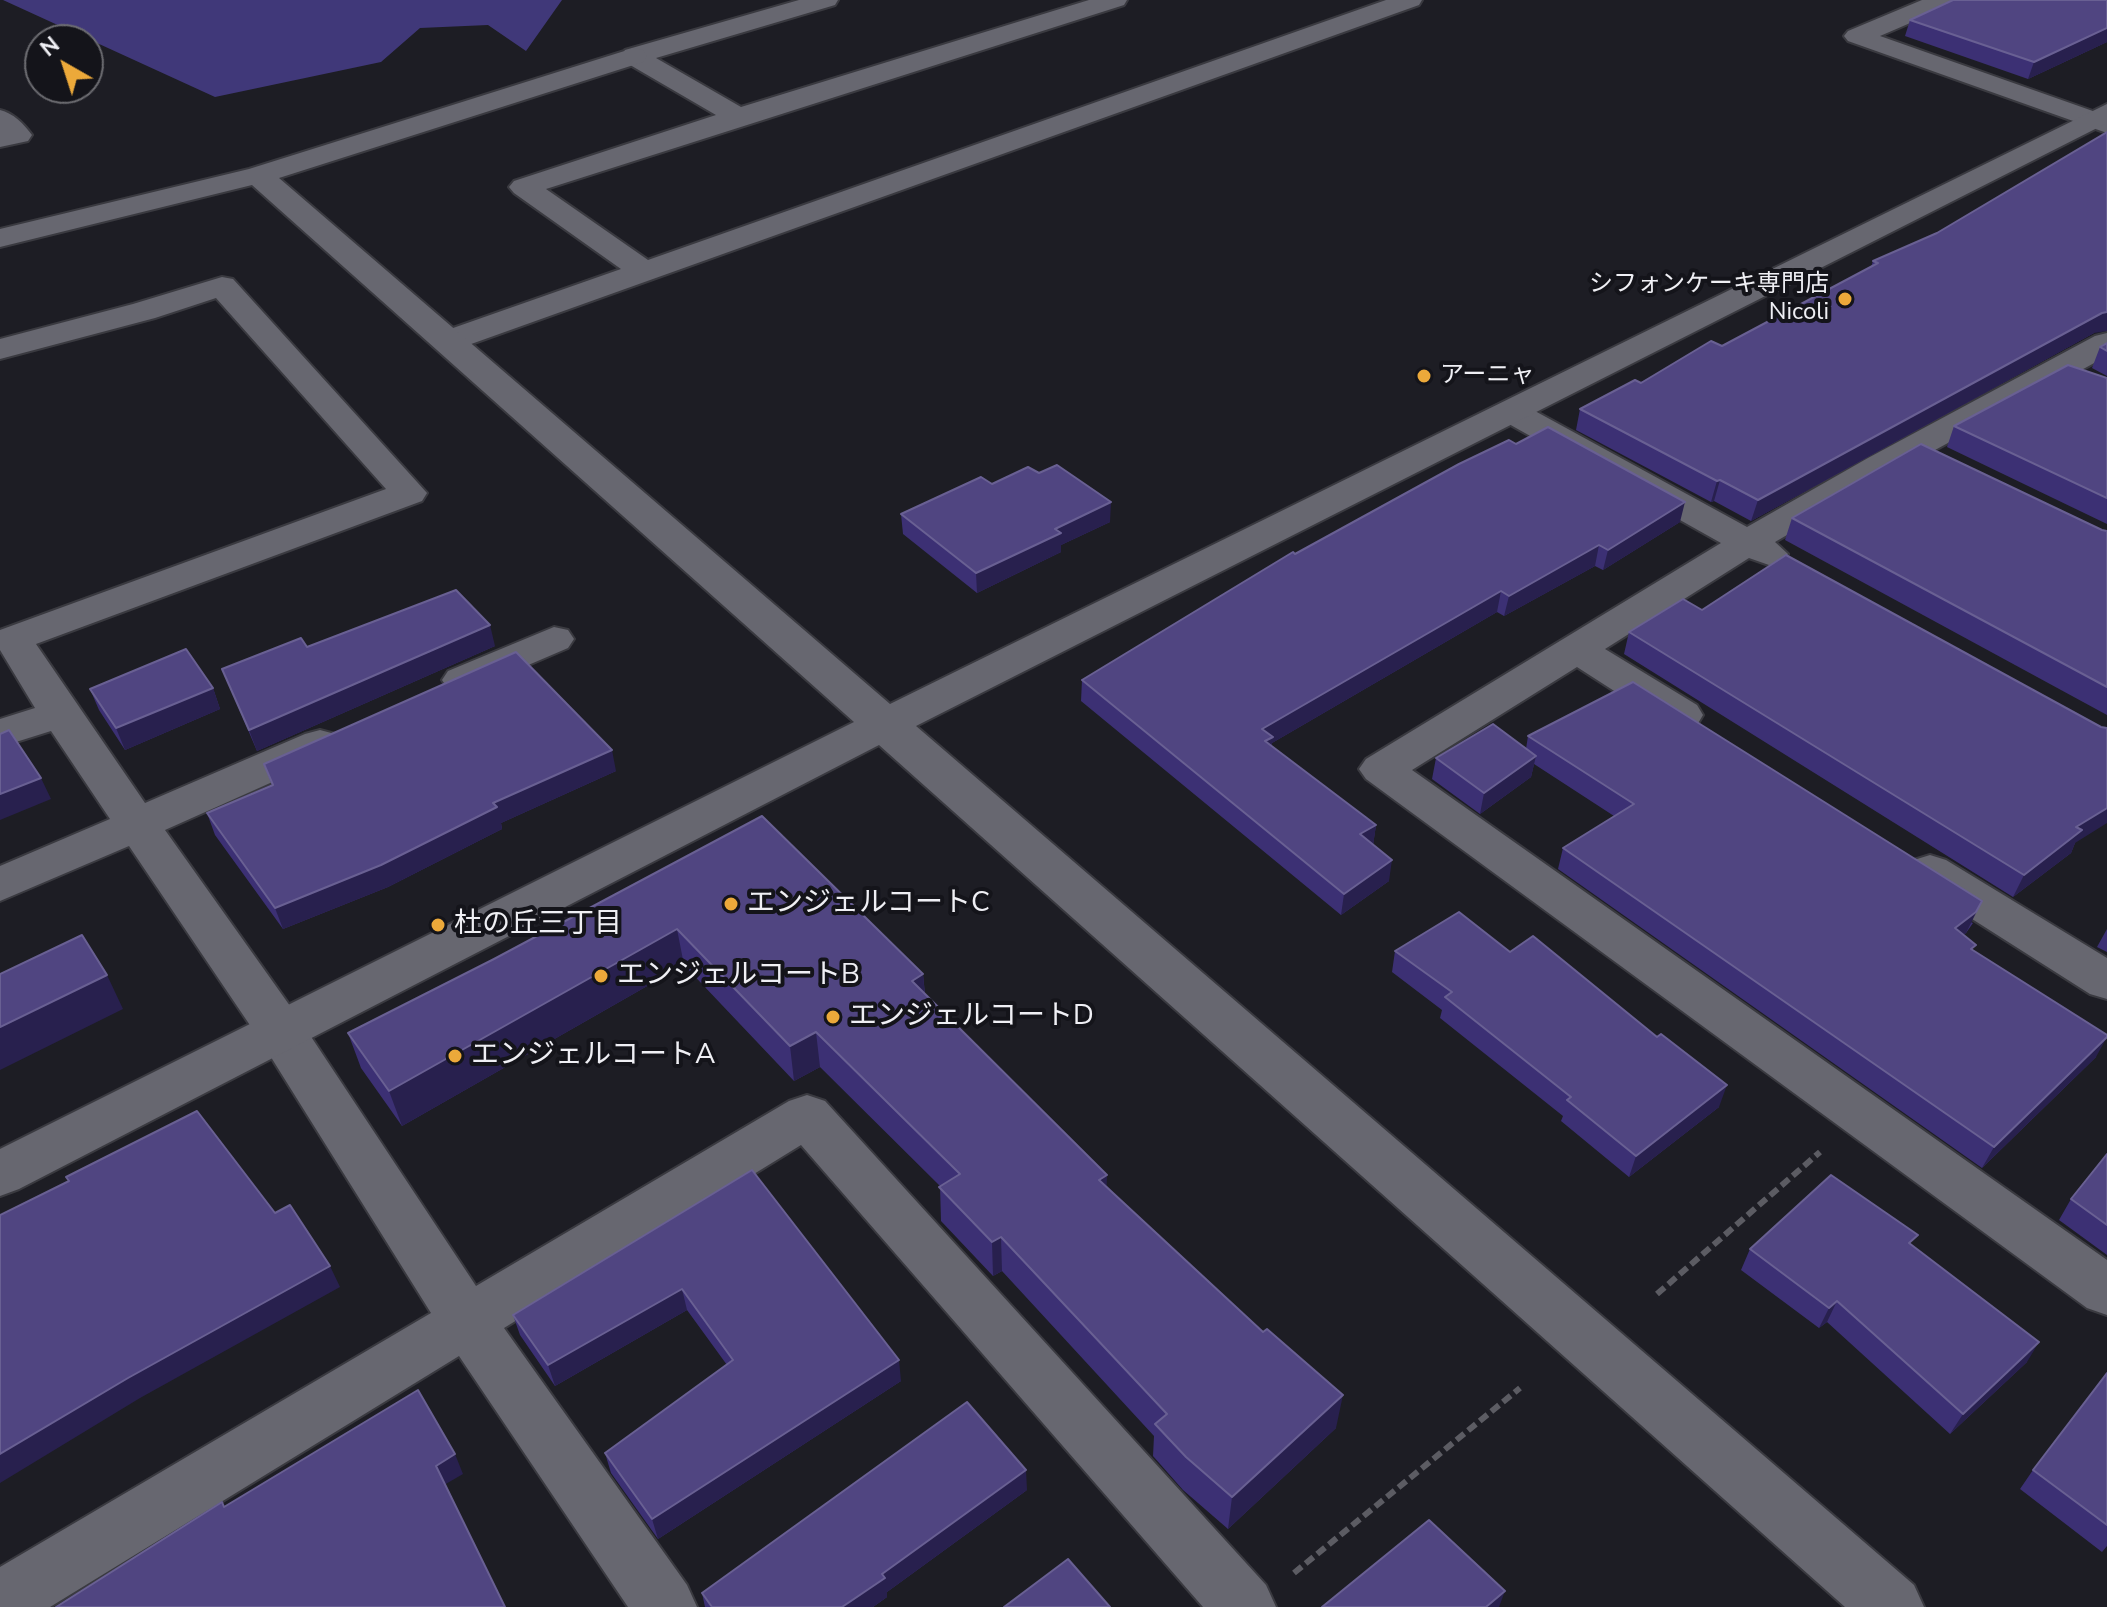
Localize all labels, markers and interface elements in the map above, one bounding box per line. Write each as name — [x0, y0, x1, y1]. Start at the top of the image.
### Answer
north arrow — [24, 24, 104, 104]
text: N — [34, 30, 66, 64]
place label: シフォンケーキ専門店 Nicoli — [1589, 271, 1829, 327]
marker: シフォンケーキ専門店 Nicoli — [1836, 290, 1854, 308]
place label: アーニャ — [1440, 362, 1535, 390]
marker: アーニャ — [1415, 367, 1433, 385]
place label: エンジェルコートC — [747, 887, 990, 921]
marker: エンジェルコートC — [722, 895, 740, 913]
place label: 杜の丘三丁目 — [454, 908, 622, 942]
marker: 杜の丘三丁目 — [429, 916, 447, 934]
place label: エンジェルコートB — [617, 959, 860, 993]
marker: エンジェルコートB — [592, 967, 610, 985]
place label: エンジェルコートD — [849, 1000, 1094, 1034]
marker: エンジェルコートD — [824, 1008, 842, 1026]
place label: エンジェルコートA — [471, 1039, 715, 1073]
marker: エンジェルコートA — [446, 1047, 464, 1065]

